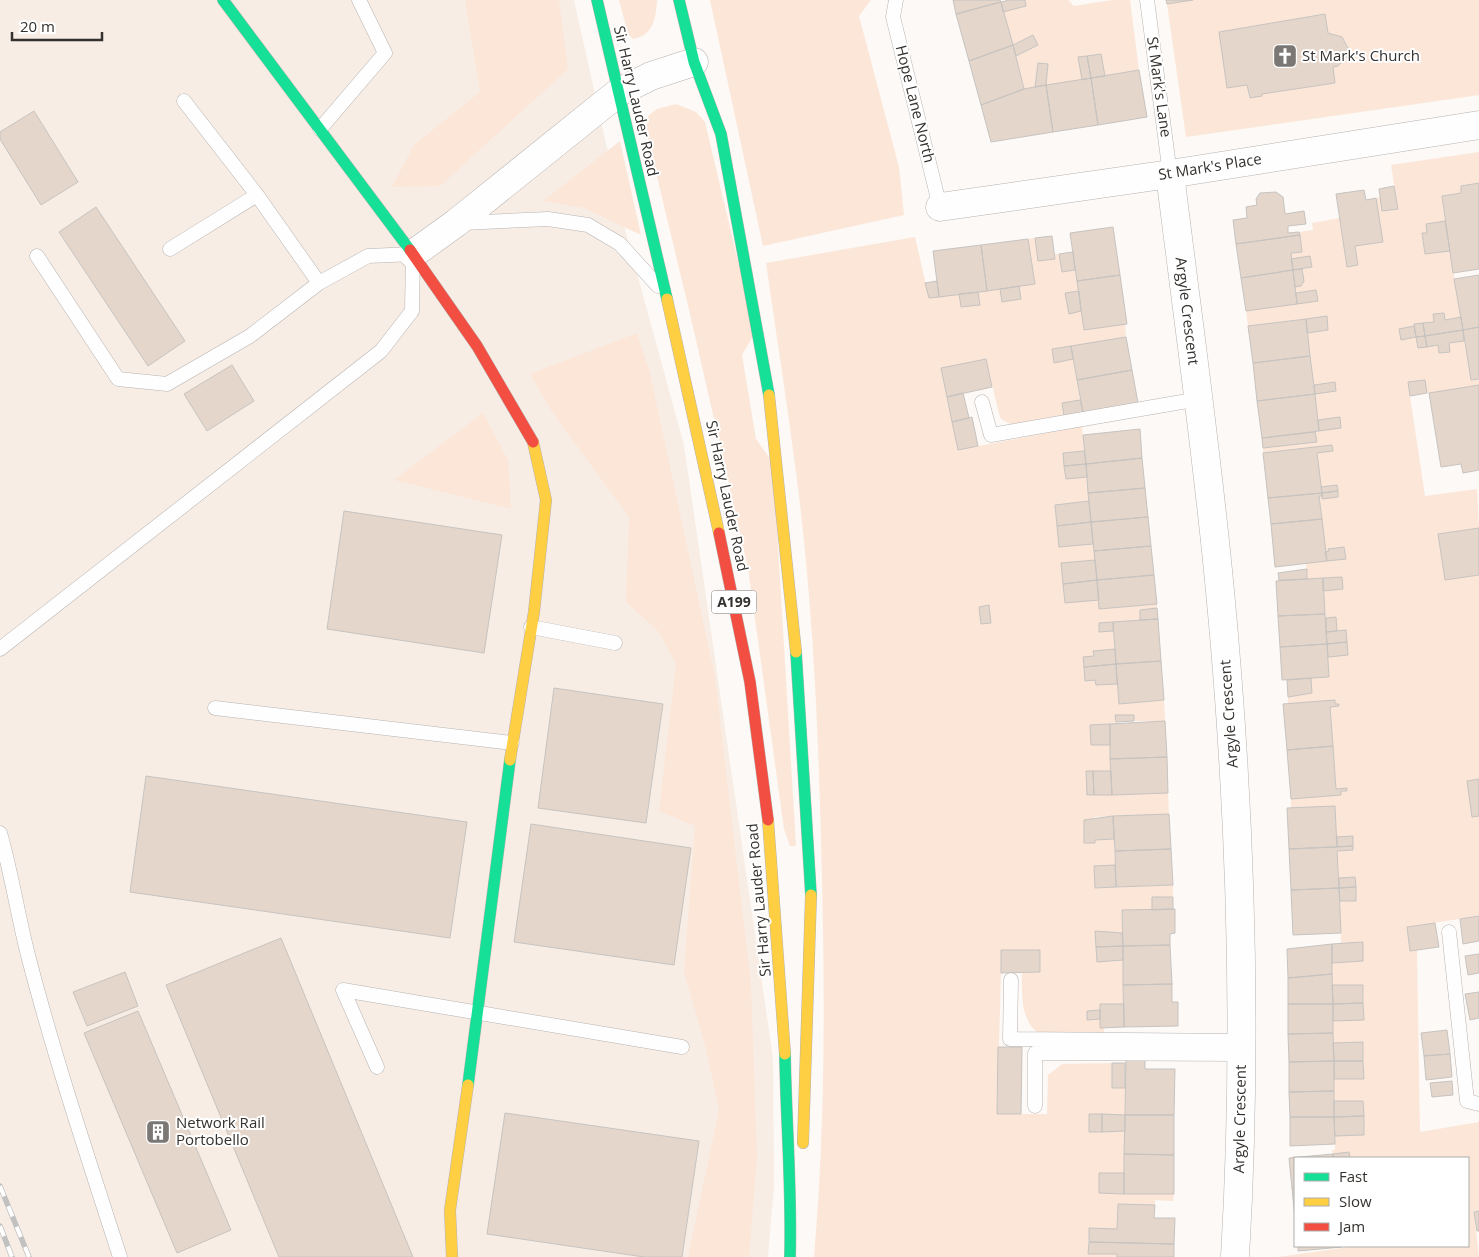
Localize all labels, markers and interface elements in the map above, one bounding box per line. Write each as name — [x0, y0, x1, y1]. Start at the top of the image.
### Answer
scale bar — [12, 10, 102, 42]
text: 20 m — [20, 16, 55, 36]
street label: Sir Harry Lauder Road — [610, 24, 664, 178]
street label: St Mark's Lane — [1143, 35, 1177, 138]
street label: Hope Lane North — [892, 43, 940, 165]
church icon: St Mark's Church — [1272, 43, 1298, 69]
place label: St Mark's Church — [1302, 45, 1420, 65]
street label: St Mark's Place — [1157, 148, 1263, 184]
street label: Argyle Crescent — [1171, 256, 1205, 366]
street label: Sir Harry Lauder Road — [702, 418, 754, 573]
road number: A199 — [712, 590, 756, 614]
street label: Argyle Crescent — [1214, 659, 1242, 769]
street label: Sir Harry Lauder Road — [741, 823, 775, 978]
street label: Argyle Crescent — [1228, 1064, 1250, 1173]
place label: Network Rail Portobello — [176, 1112, 265, 1149]
building icon: Network Rail Portobello — [145, 1119, 171, 1145]
legend — [1294, 1157, 1469, 1247]
text: Fast — [1339, 1166, 1368, 1186]
text: Slow — [1339, 1191, 1372, 1211]
text: Jam — [1337, 1216, 1365, 1236]

